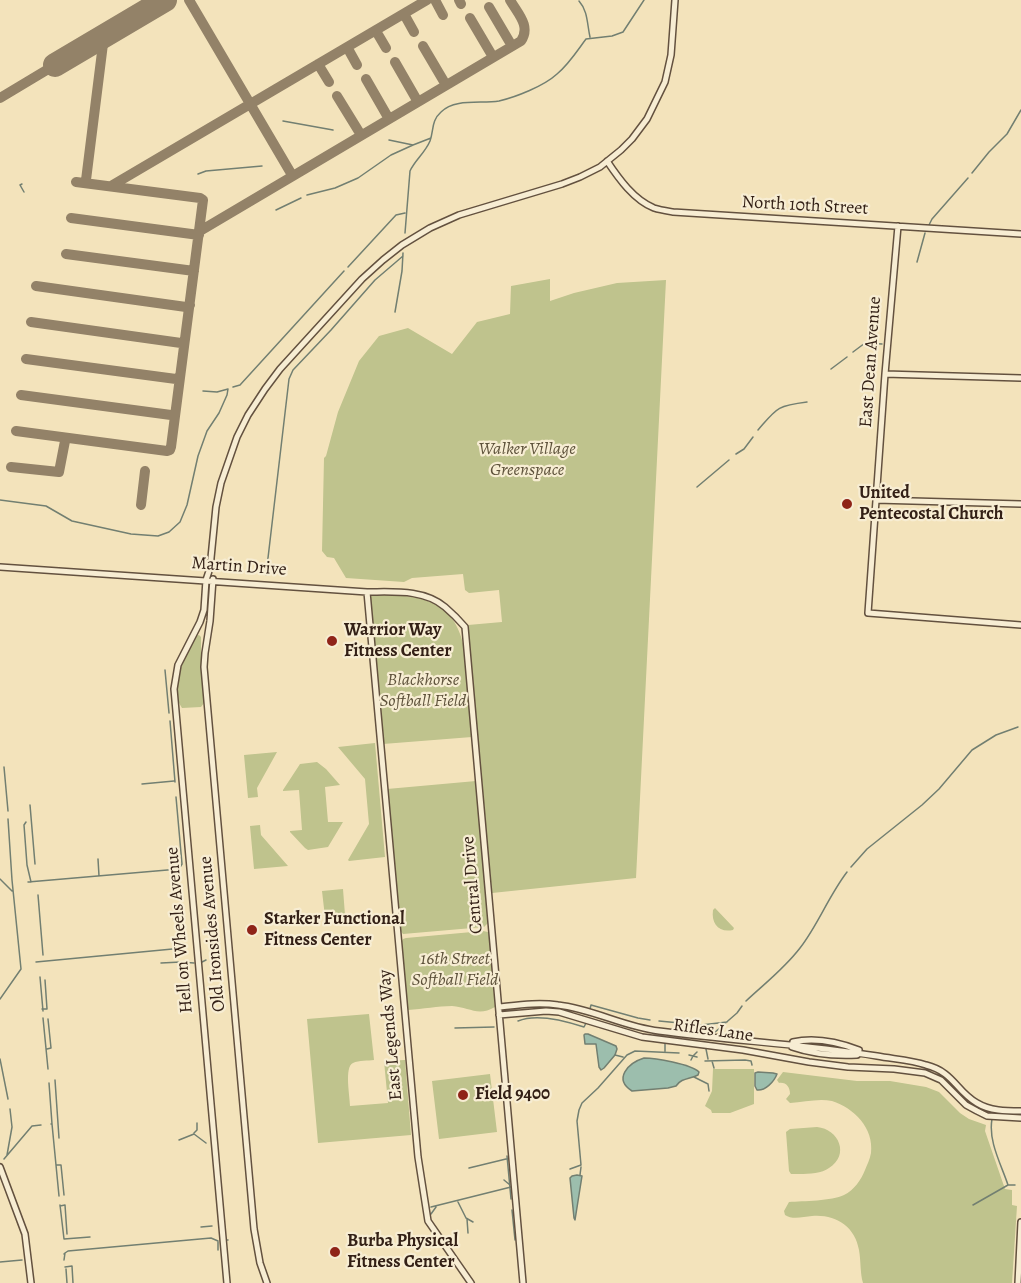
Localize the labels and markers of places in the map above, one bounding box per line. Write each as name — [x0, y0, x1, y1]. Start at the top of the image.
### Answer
place label: United Pentecostal Church — [859, 483, 1004, 526]
marker: United Pentecostal Church — [840, 497, 854, 511]
place label: Warrior Way Fitness Center — [344, 620, 452, 662]
marker: Warrior Way Fitness Center — [325, 634, 339, 648]
place label: Starker Functional Fitness Center — [264, 909, 405, 952]
marker: Starker Functional Fitness Center — [245, 923, 259, 937]
place label: Field 9400 — [475, 1084, 550, 1106]
marker: Field 9400 — [456, 1088, 470, 1102]
place label: Burba Physical Fitness Center — [347, 1231, 458, 1274]
marker: Burba Physical Fitness Center — [328, 1245, 342, 1259]

